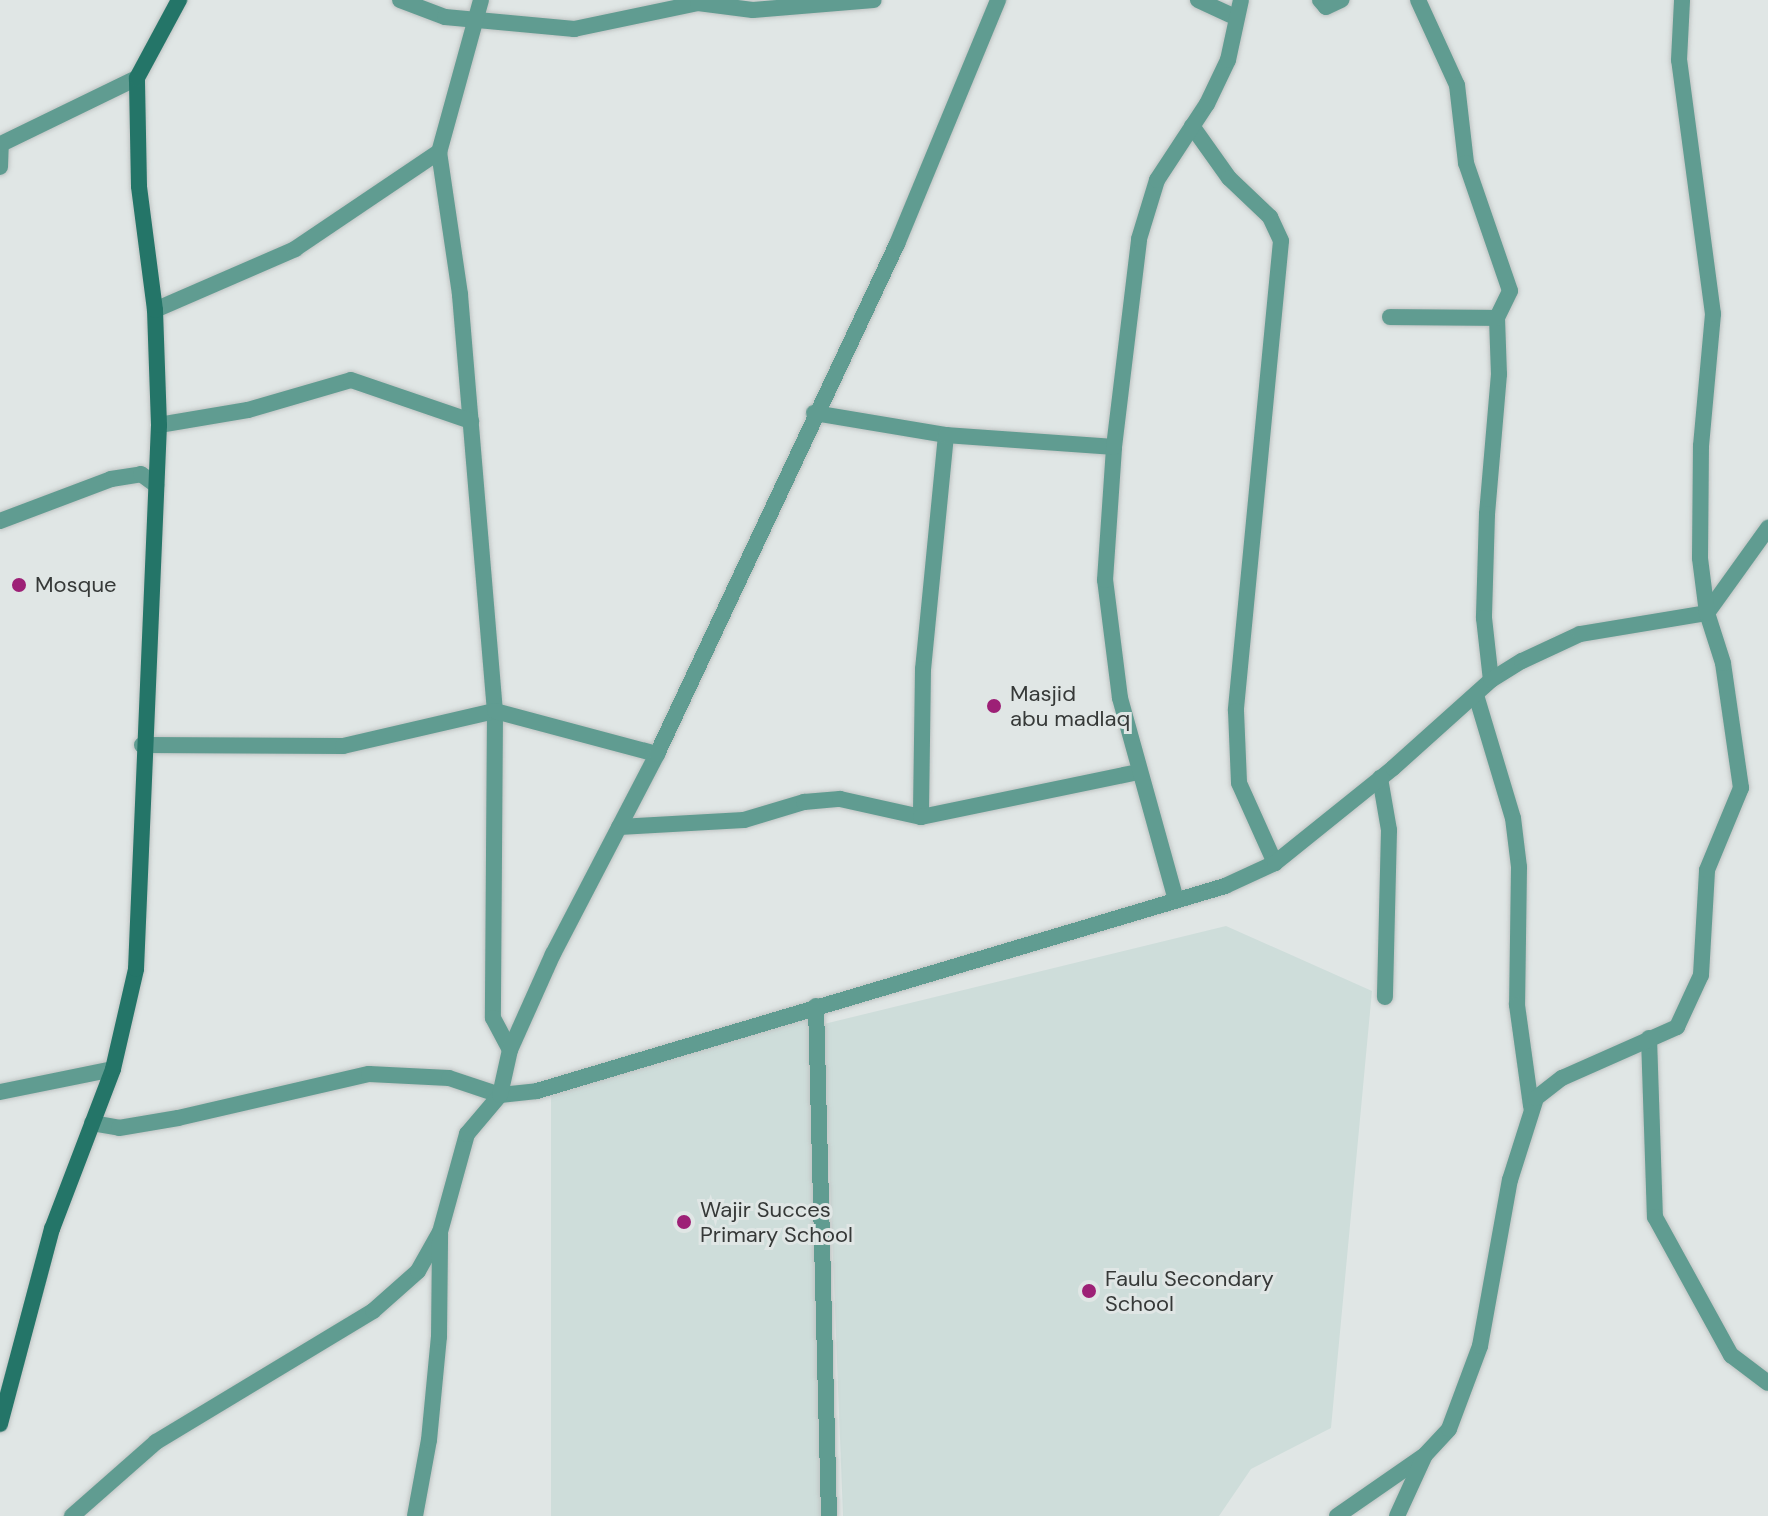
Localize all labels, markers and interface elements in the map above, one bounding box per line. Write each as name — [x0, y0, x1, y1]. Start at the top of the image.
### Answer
place label: Mosque — [35, 572, 116, 598]
marker: Mosque — [10, 576, 28, 594]
place label: Masjid abu madlaq — [1010, 680, 1130, 732]
marker: Masjid abu madlaq — [985, 697, 1003, 715]
place label: Wajir Succes Primary School — [700, 1196, 853, 1248]
marker: Wajir Succes Primary School — [675, 1213, 693, 1231]
place label: Faulu Secondary School — [1105, 1265, 1274, 1316]
marker: Faulu Secondary School — [1080, 1282, 1098, 1300]

